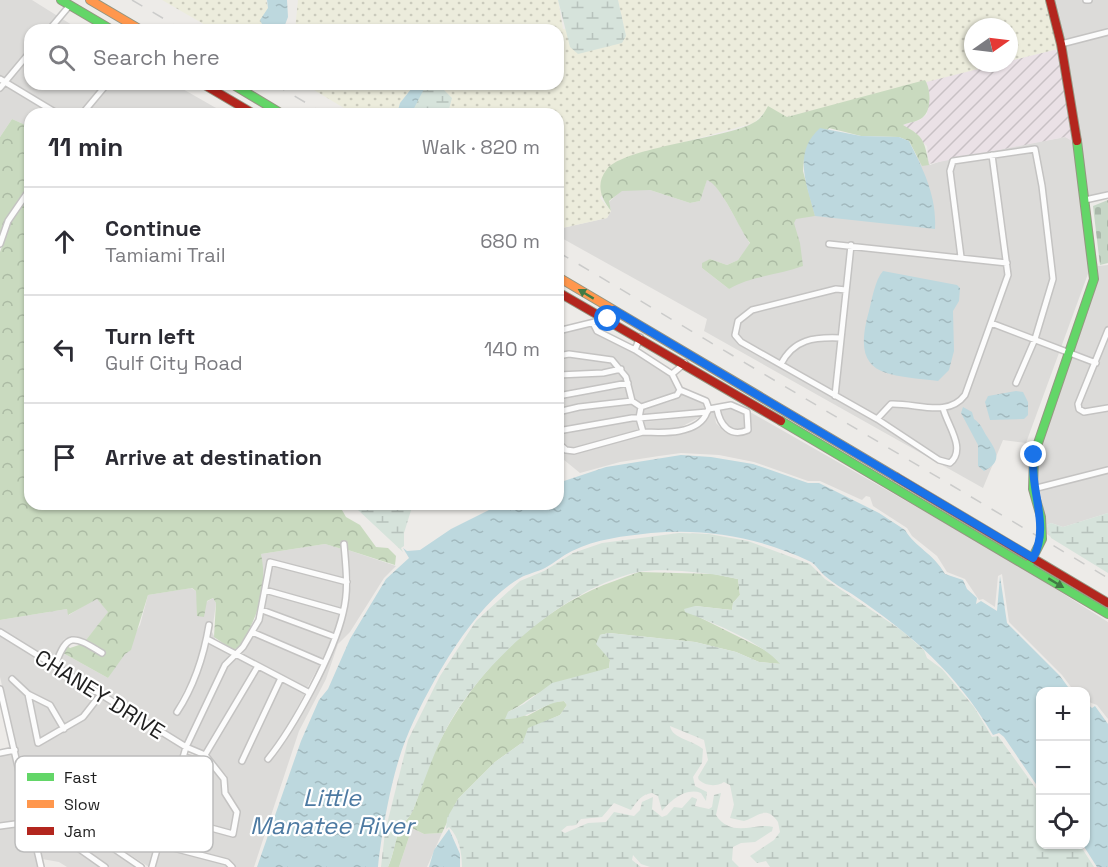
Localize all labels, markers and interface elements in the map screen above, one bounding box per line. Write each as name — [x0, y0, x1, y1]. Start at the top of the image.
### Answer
north arrow — [964, 18, 1018, 72]
search box — [24, 24, 564, 90]
icon: search — [45, 41, 78, 74]
text: Search here — [93, 43, 220, 71]
text: 11 min — [48, 130, 123, 164]
text: Walk · 820 m — [422, 134, 540, 160]
text: Continue — [105, 214, 201, 242]
icon: ahead — [48, 225, 81, 258]
text: 680 m — [480, 228, 540, 254]
text: Tamiami Trail — [105, 242, 226, 268]
one-way arrow — [577, 289, 594, 299]
route start — [594, 305, 620, 331]
text: Turn left — [105, 322, 195, 350]
icon: left — [48, 333, 81, 366]
text: 140 m — [484, 336, 540, 362]
text: Gulf City Road — [105, 350, 243, 376]
icon: arrive — [48, 441, 81, 474]
route end — [1020, 441, 1046, 467]
text: Arrive at destination — [105, 443, 322, 471]
one-way arrow — [1048, 578, 1065, 588]
street label: CHANEY DRIVE — [30, 643, 170, 745]
map controls — [1036, 687, 1090, 849]
button: + — [1036, 687, 1090, 741]
button: − — [1036, 741, 1090, 795]
legend — [15, 756, 213, 852]
text: Fast — [64, 767, 97, 788]
water label: Little Manatee River — [250, 782, 417, 841]
text: Slow — [64, 794, 100, 815]
button: locate — [1036, 795, 1090, 849]
text: Jam — [64, 821, 96, 842]

